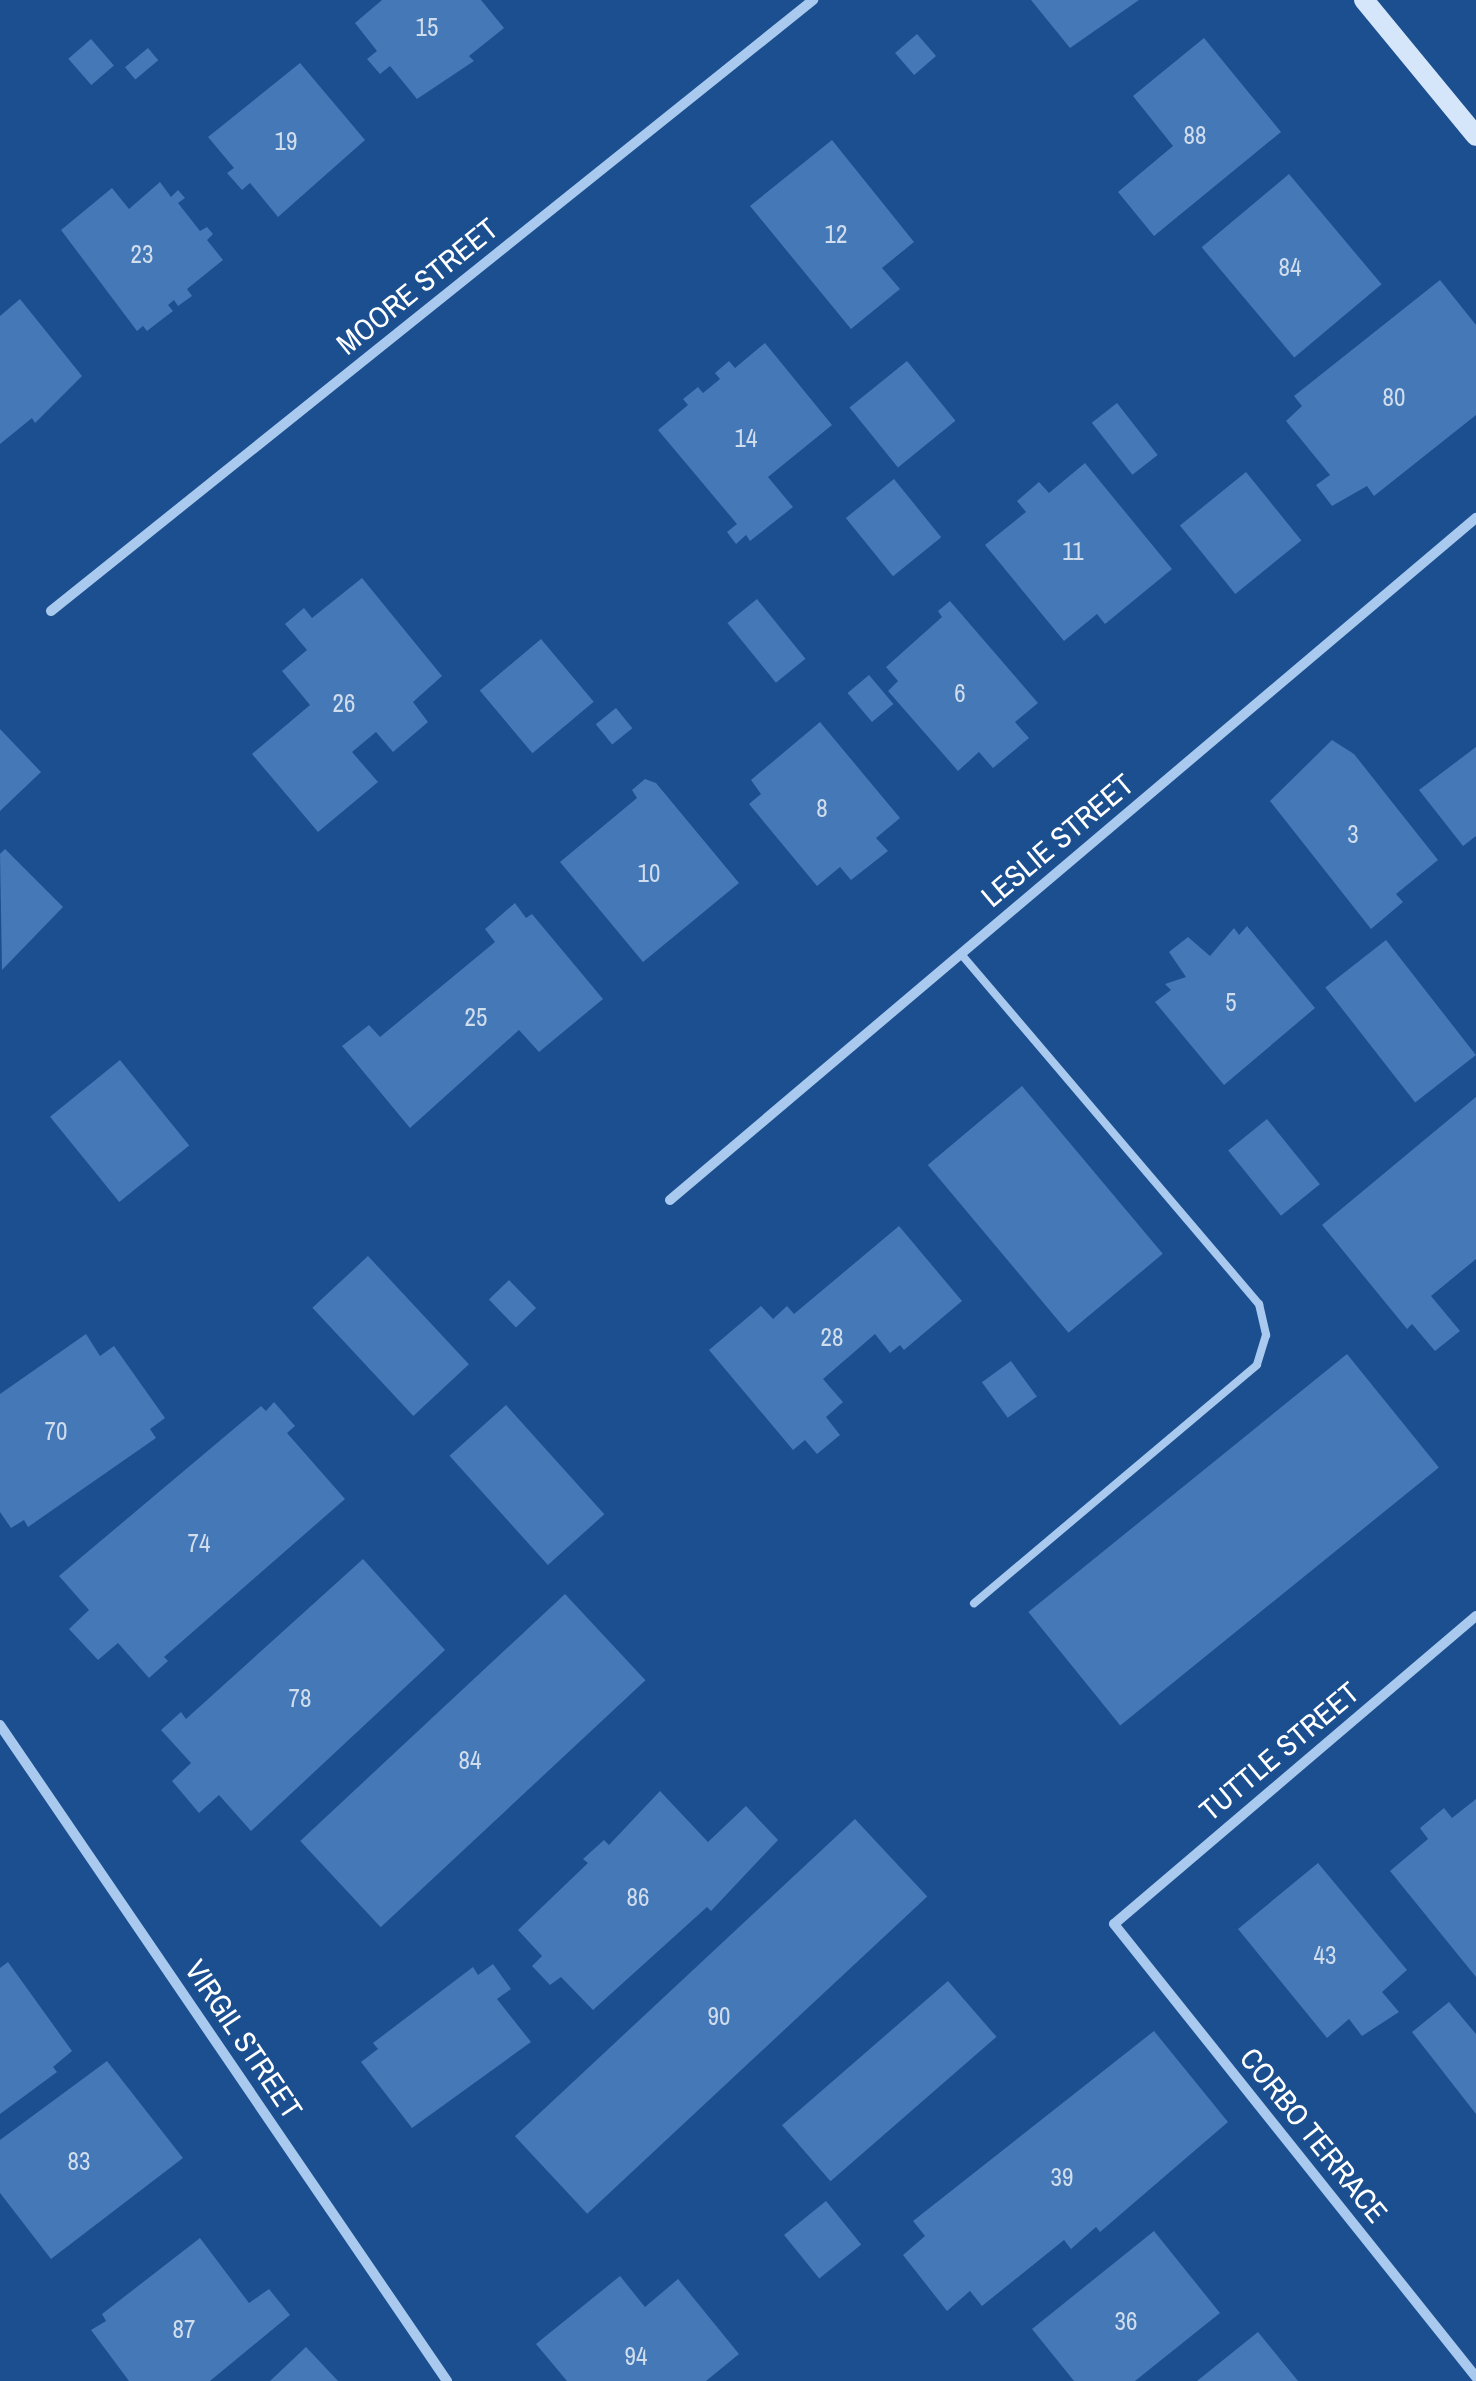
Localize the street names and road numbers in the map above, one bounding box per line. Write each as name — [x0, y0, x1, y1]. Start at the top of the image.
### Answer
street label: MOORE STREET — [329, 210, 505, 362]
street label: LESLIE STREET — [974, 766, 1140, 914]
street label: TUTTLE STREET — [1192, 1674, 1366, 1828]
street label: VIRGIL STREET — [177, 1952, 311, 2126]
street label: CORBO TERRACE — [1232, 2040, 1396, 2230]

